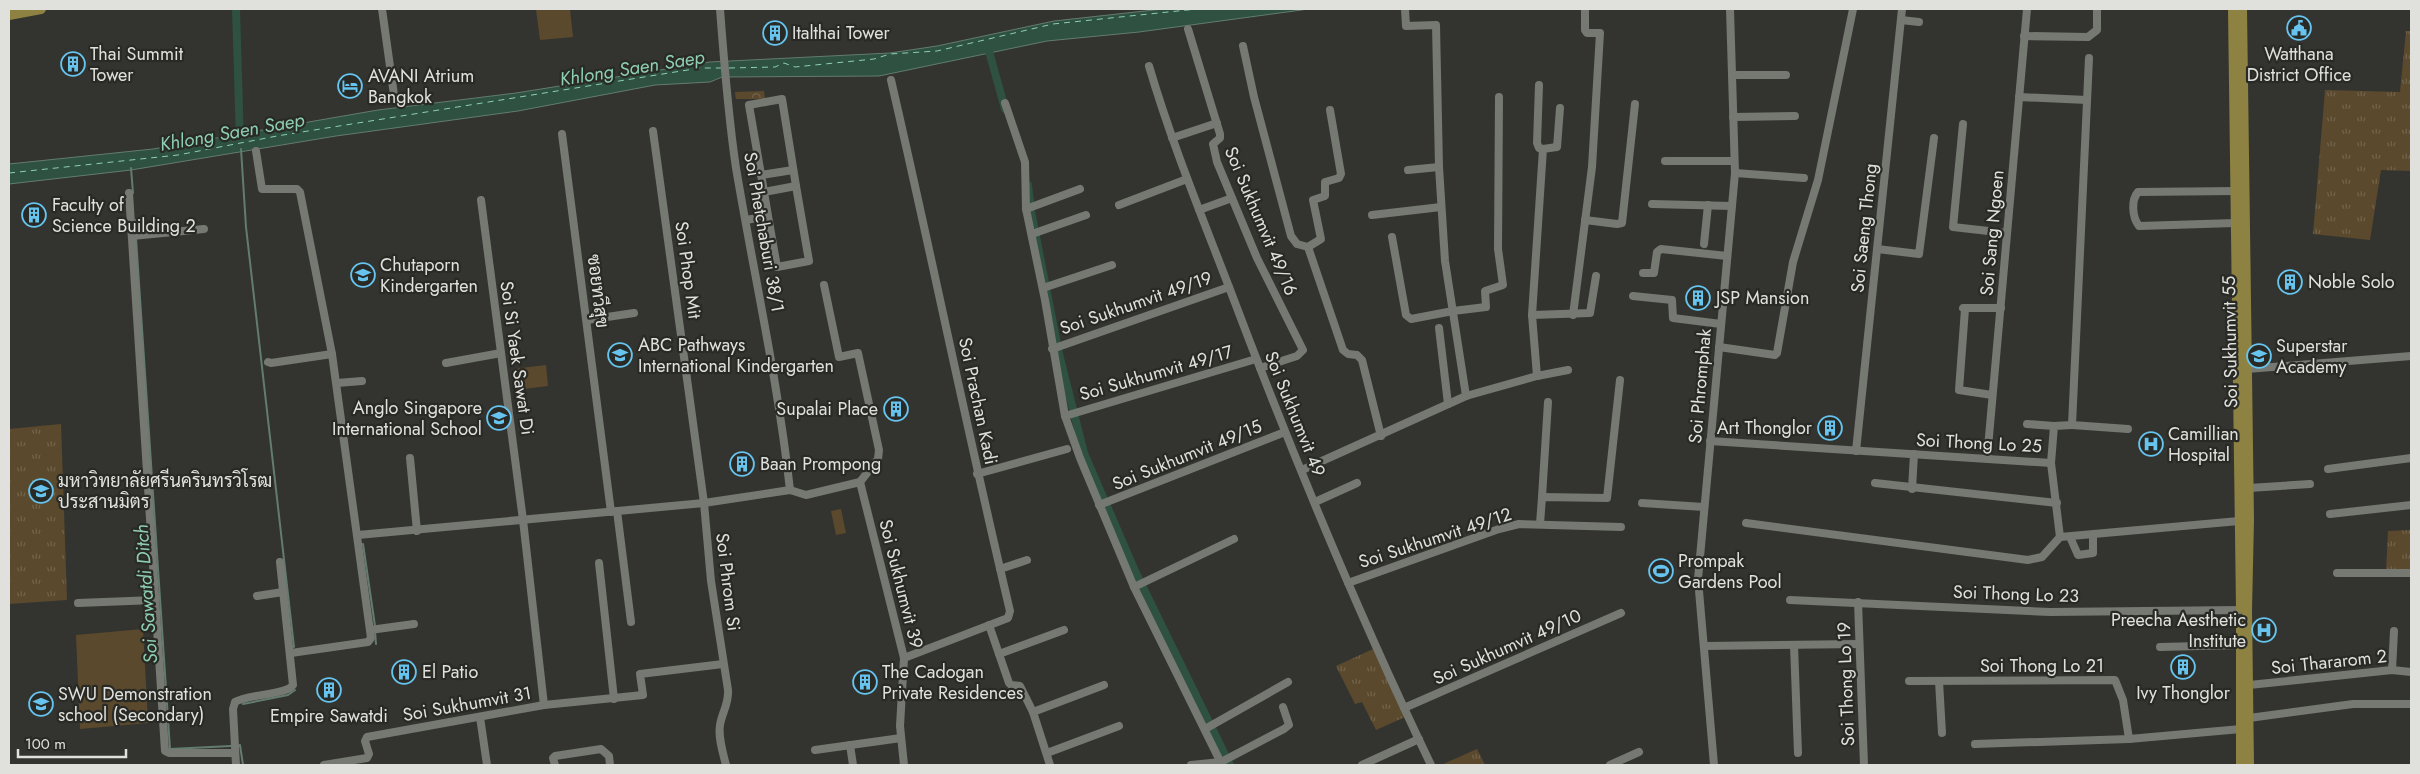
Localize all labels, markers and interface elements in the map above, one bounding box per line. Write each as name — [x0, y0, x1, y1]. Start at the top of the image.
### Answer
public building icon: Watthana District Office — [2286, 15, 2312, 41]
building icon: Italthai Tower — [762, 20, 788, 46]
place label: Italthai Tower — [792, 20, 890, 46]
place label: Thai Summit Tower — [90, 41, 184, 88]
place label: Watthana District Office — [2247, 41, 2351, 88]
water label: Khlong Saen Saep — [558, 43, 707, 93]
building icon: Thai Summit Tower — [60, 51, 86, 77]
place label: AVANI Atrium Bangkok — [368, 63, 474, 110]
hotel icon: AVANI Atrium Bangkok — [337, 73, 363, 99]
water label: Khlong Saen Saep — [158, 106, 307, 158]
street label: Soi Sukhumvit 49/16 — [1218, 143, 1304, 299]
street label: Soi Phetchaburi 38/1 — [737, 150, 791, 314]
street label: Soi Saeng Thong — [1844, 162, 1884, 294]
street label: Soi Sang Ngoen — [1974, 169, 2010, 297]
place label: Faculty of Science Building 2 — [52, 192, 196, 239]
building icon: Faculty of Science Building 2 — [21, 202, 47, 228]
street label: Soi Phop Mit — [668, 220, 708, 321]
place label: Chutaporn Kindergarten — [380, 252, 478, 299]
street label: ซอยทวีสุข — [581, 253, 615, 329]
school or university icon: Chutaporn Kindergarten — [350, 262, 376, 288]
street label: Soi Sukhumvit 49/19 — [1056, 265, 1216, 341]
building icon: Noble Solo — [2277, 269, 2303, 295]
place label: Noble Solo — [2308, 269, 2395, 295]
street label: Soi Sukhumvit 55 — [2216, 276, 2244, 408]
street label: Soi Si Yaek Sawat Di — [493, 279, 541, 437]
building icon: JSP Mansion — [1685, 285, 1711, 311]
place label: JSP Mansion — [1714, 285, 1809, 311]
street label: Soi Phromphak — [1682, 327, 1718, 444]
place label: ABC Pathways International Kindergarten — [638, 332, 834, 379]
place label: Superstar Academy — [2276, 333, 2348, 380]
street label: Soi Prachan Kadi — [952, 335, 1004, 467]
street label: Soi Sukhumvit 49/17 — [1076, 338, 1236, 407]
school or university icon: ABC Pathways International Kindergarten — [607, 342, 633, 368]
school or university icon: Superstar Academy — [2246, 343, 2272, 369]
street label: Soi Sukhumvit 49 — [1258, 347, 1332, 481]
place label: Anglo Singapore International School — [332, 395, 482, 442]
place label: Supalai Place — [776, 396, 878, 422]
building icon: Supalai Place — [883, 396, 909, 422]
school or university icon: Anglo Singapore International School — [486, 405, 512, 431]
street label: Soi Sukhumvit 49/15 — [1108, 413, 1266, 497]
place label: Art Thonglor — [1717, 415, 1813, 441]
building icon: Art Thonglor — [1817, 415, 1843, 441]
place label: Camillian Hospital — [2168, 421, 2239, 468]
street label: Soi Thong Lo 25 — [1915, 427, 2043, 459]
hospital icon: Camillian Hospital — [2138, 431, 2164, 457]
building icon: Baan Prompong — [729, 451, 755, 477]
place label: Baan Prompong — [760, 451, 881, 477]
place label: มหาวิทยาลัยศรีนครินทรวิโรฒ ประสานมิตร — [58, 468, 272, 515]
school or university icon: มหาวิทยาลัยศรีนครินทรวิโรฒ ประสานมิตร — [28, 478, 54, 504]
street label: Soi Sukhumvit 49/12 — [1355, 501, 1515, 575]
street label: Soi Sukhumvit 39 — [872, 517, 930, 651]
water label: Soi Sawatdi Ditch — [128, 523, 164, 665]
street label: Soi Phrom Si — [709, 531, 747, 633]
place label: Prompak Gardens Pool — [1678, 548, 1782, 595]
sports icon: Prompak Gardens Pool — [1648, 558, 1674, 584]
street label: Soi Thong Lo 23 — [1953, 579, 2080, 609]
street label: Soi Sukhumvit 49/10 — [1429, 603, 1586, 691]
place label: Preecha Aesthetic Institute — [2111, 607, 2246, 654]
hospital icon: Preecha Aesthetic Institute — [2251, 617, 2277, 643]
street label: Soi Thong Lo 19 — [1831, 621, 1861, 747]
street label: Soi Thararom 2 — [2270, 643, 2388, 681]
street label: Soi Thong Lo 21 — [1980, 653, 2104, 679]
building icon: Ivy Thonglor — [2170, 654, 2196, 680]
building icon: El Patio — [391, 659, 417, 685]
place label: El Patio — [422, 659, 478, 685]
place label: The Cadogan Private Residences — [882, 659, 1023, 706]
building icon: The Cadogan Private Residences — [852, 669, 878, 695]
building icon: Empire Sawatdi — [316, 677, 342, 703]
street label: Soi Sukhumvit 31 — [401, 680, 533, 728]
place label: Ivy Thonglor — [2136, 680, 2231, 706]
place label: SWU Demonstration school (Secondary) — [58, 681, 212, 728]
school or university icon: SWU Demonstration school (Secondary) — [28, 691, 54, 717]
place label: Empire Sawatdi — [270, 703, 388, 729]
scale bar — [18, 726, 125, 758]
text: 100 m — [25, 733, 66, 755]

